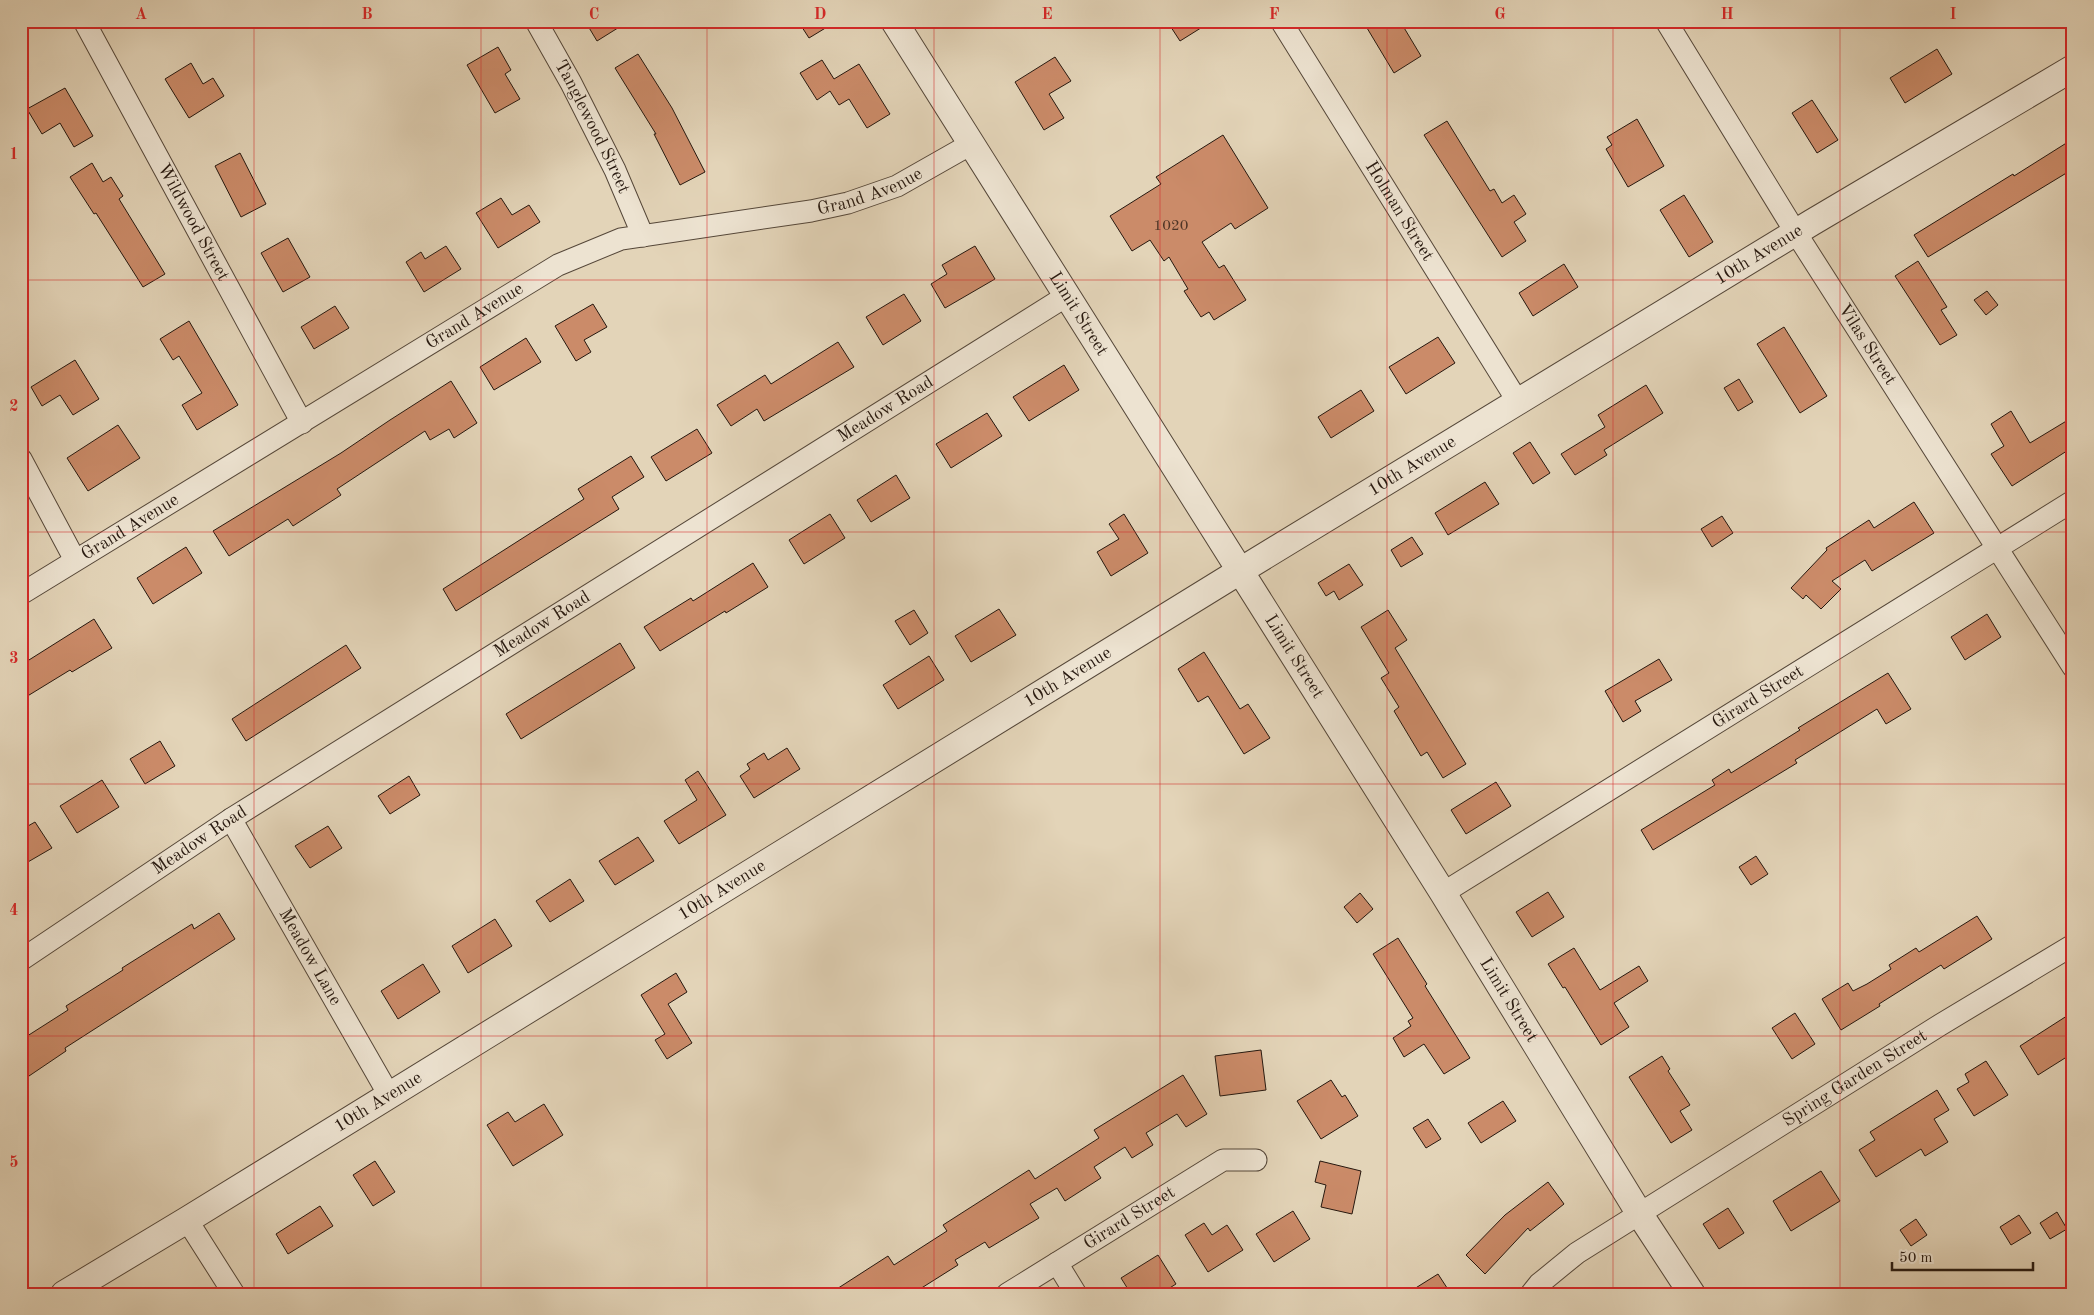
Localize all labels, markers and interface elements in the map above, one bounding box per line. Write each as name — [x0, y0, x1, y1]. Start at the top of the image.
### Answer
text: A — [135, 7, 147, 23]
text: B — [361, 7, 373, 23]
text: C — [589, 7, 599, 23]
text: D — [814, 7, 826, 23]
text: E — [1041, 7, 1053, 23]
text: F — [1269, 7, 1280, 23]
text: G — [1494, 7, 1506, 23]
text: H — [1720, 7, 1734, 23]
text: I — [1949, 7, 1957, 23]
street label: Tanglewood Street — [551, 57, 633, 196]
text: 1 — [9, 147, 19, 163]
street label: Holman Street — [1362, 158, 1437, 264]
street label: Wildwood Street — [154, 161, 232, 284]
street label: Grand Avenue — [816, 165, 925, 218]
house number: 1020 — [1154, 219, 1188, 234]
street label: 10th Avenue — [1712, 221, 1806, 288]
street label: Limit Street — [1045, 269, 1111, 359]
street label: Grand Avenue — [423, 279, 527, 353]
street label: Vilas Street — [1835, 301, 1900, 388]
street label: Meadow Road — [834, 373, 937, 446]
text: 2 — [9, 399, 19, 415]
street label: 10th Avenue — [1365, 433, 1459, 500]
street label: Grand Avenue — [78, 491, 182, 564]
street label: Meadow Road — [491, 588, 593, 661]
street label: Limit Street — [1261, 611, 1327, 702]
street label: 10th Avenue — [1021, 644, 1115, 711]
text: 3 — [9, 651, 19, 667]
street label: Girard Street — [1709, 662, 1807, 732]
street label: Meadow Road — [149, 802, 250, 878]
street label: 10th Avenue — [675, 857, 769, 924]
text: 4 — [9, 903, 19, 919]
street label: Meadow Lane — [275, 906, 345, 1008]
street label: Limit Street — [1476, 955, 1541, 1045]
street label: Spring Garden Street — [1779, 1026, 1930, 1130]
street label: 10th Avenue — [331, 1069, 425, 1136]
text: 5 — [9, 1155, 19, 1171]
street label: Girard Street — [1081, 1183, 1178, 1253]
scale bar — [1892, 1240, 2033, 1272]
text: 50 m — [1899, 1251, 1933, 1266]

